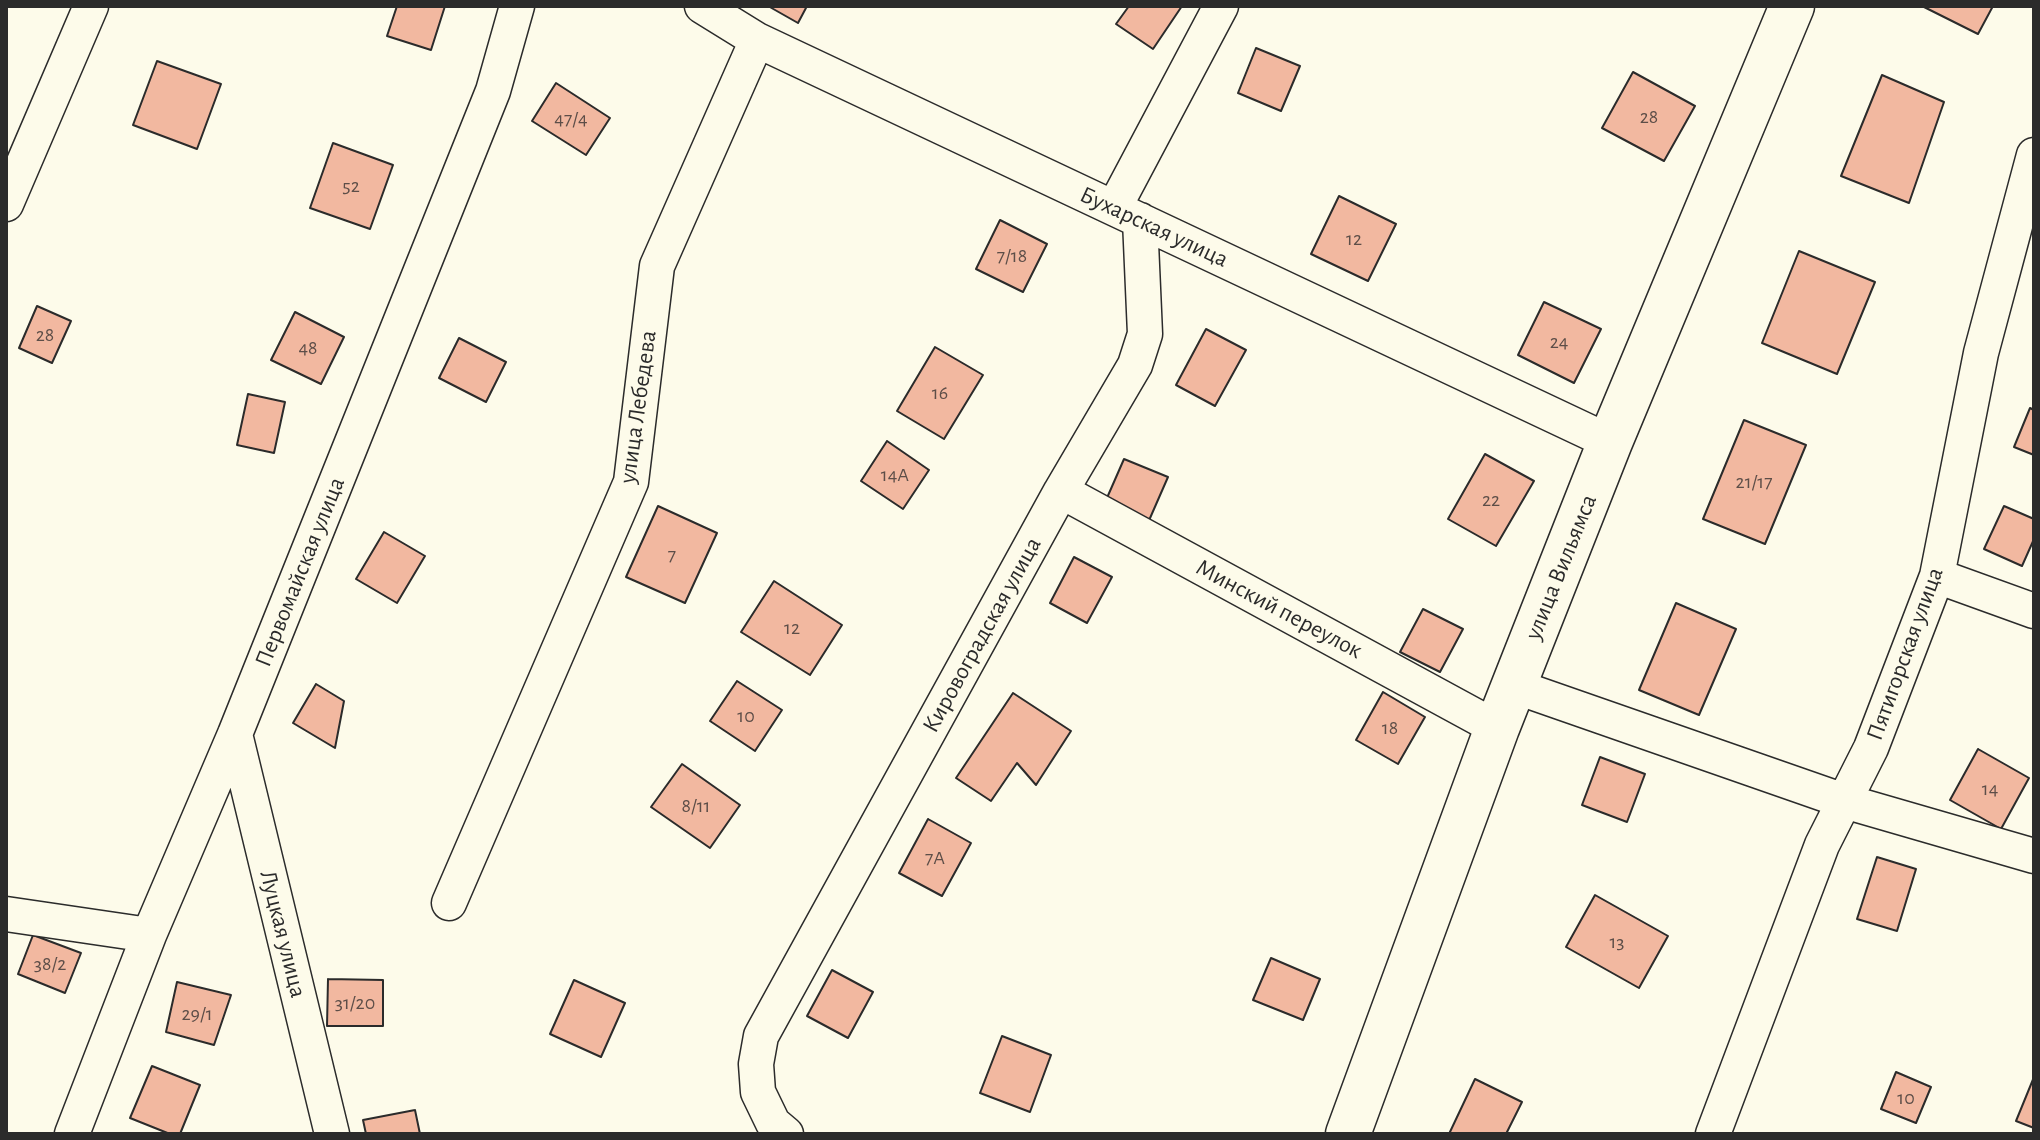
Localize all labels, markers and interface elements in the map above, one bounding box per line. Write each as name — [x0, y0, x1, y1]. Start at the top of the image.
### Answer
house number: 28 — [1640, 105, 1658, 129]
house number: 47/4 — [554, 107, 588, 131]
house number: 52 — [342, 174, 360, 198]
street label: Бухарская улица — [1075, 180, 1233, 274]
house number: 12 — [1346, 227, 1362, 251]
house number: 7/18 — [997, 244, 1027, 268]
house number: 28 — [36, 323, 54, 347]
street label: улица Лебедева — [613, 329, 663, 485]
house number: 24 — [1550, 330, 1568, 354]
house number: 48 — [298, 336, 318, 360]
house number: 16 — [932, 381, 948, 405]
house number: 14А — [881, 463, 909, 487]
house number: 21/17 — [1736, 470, 1772, 494]
street label: Первомайская улица — [249, 473, 351, 671]
house number: 22 — [1482, 488, 1500, 512]
street label: улица Вильямса — [1519, 490, 1603, 644]
street label: Кировоградская улица — [916, 532, 1048, 738]
house number: 7 — [668, 543, 676, 567]
street label: Минский переулок — [1191, 553, 1367, 665]
street label: Пятигорская улица — [1860, 563, 1950, 745]
house number: 12 — [784, 616, 800, 640]
house number: 10 — [737, 704, 755, 728]
house number: 18 — [1382, 716, 1398, 740]
house number: 14 — [1982, 777, 1998, 801]
house number: 8/11 — [682, 794, 710, 818]
house number: 7А — [925, 846, 945, 870]
street label: Луцкая улица — [253, 867, 313, 1001]
house number: 13 — [1609, 930, 1625, 954]
house number: 38/2 — [34, 952, 66, 976]
house number: 31/20 — [335, 991, 375, 1015]
house number: 29/1 — [181, 1002, 213, 1026]
house number: 10 — [1897, 1086, 1915, 1110]

